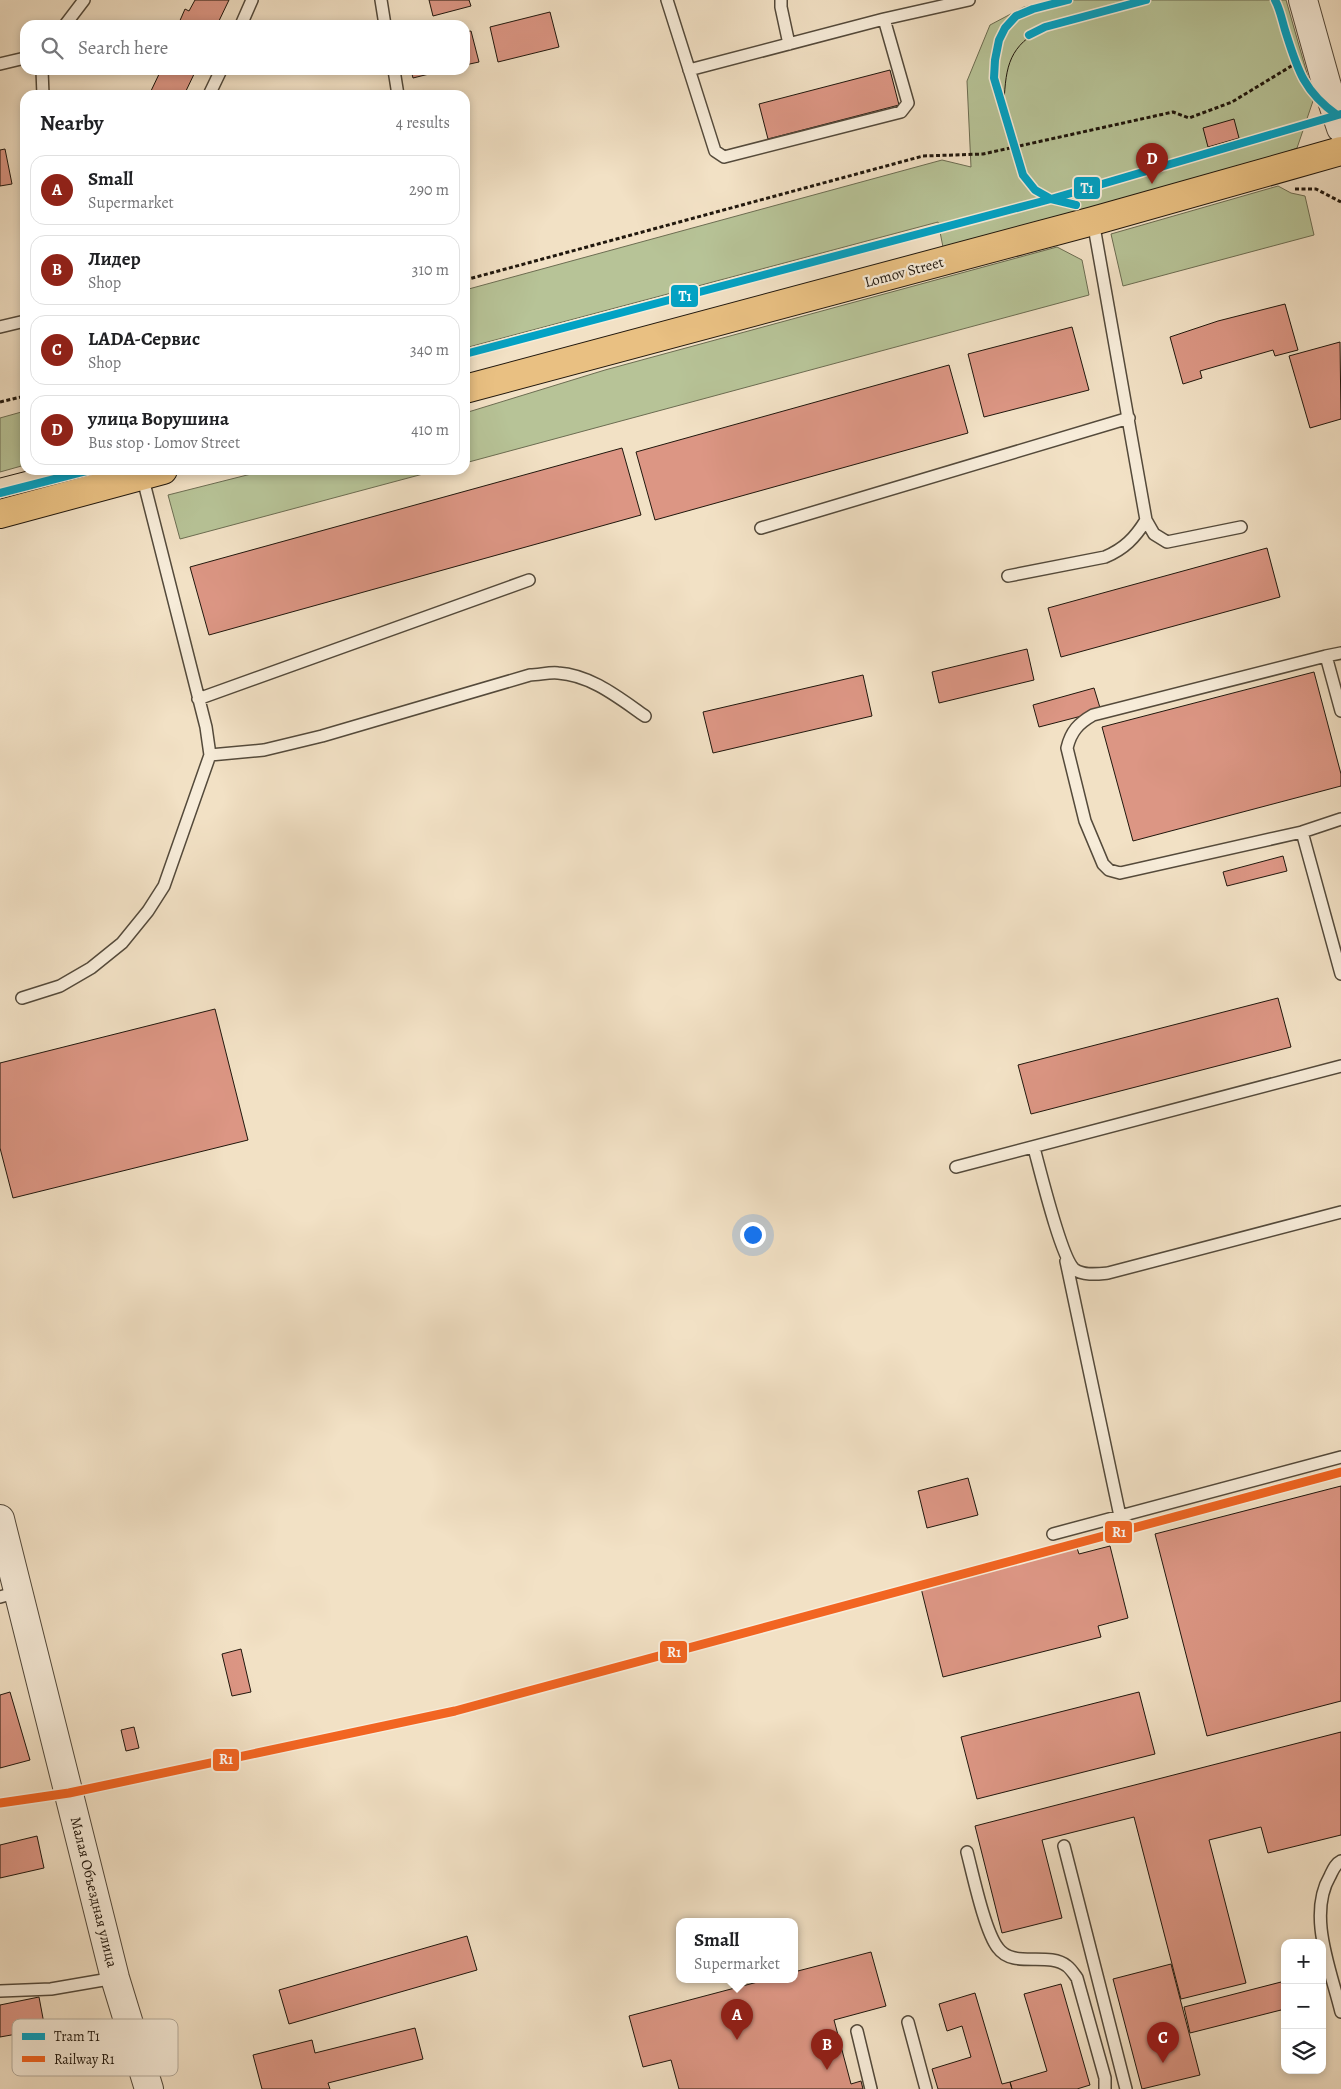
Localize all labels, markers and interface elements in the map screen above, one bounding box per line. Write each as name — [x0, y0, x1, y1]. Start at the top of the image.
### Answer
search box — [20, 20, 470, 75]
icon: search — [38, 34, 66, 62]
text: Search here — [78, 35, 168, 61]
text: Nearby — [40, 109, 103, 137]
text: 4 results — [396, 112, 450, 134]
pin: D — [1136, 143, 1168, 184]
text: Small — [88, 166, 133, 192]
line badge: T1 — [1073, 176, 1101, 200]
text: A — [52, 179, 62, 201]
text: 290 m — [409, 179, 449, 201]
text: T1 — [1081, 179, 1093, 198]
text: Supermarket — [88, 192, 174, 214]
text: Лидер — [88, 246, 141, 272]
street label: Lomov Street — [862, 252, 946, 292]
text: B — [52, 259, 62, 281]
text: 310 m — [412, 259, 449, 281]
text: Shop — [88, 272, 121, 294]
line badge: T1 — [670, 284, 699, 308]
text: T1 — [679, 287, 691, 306]
text: LADA-Сервис — [88, 326, 200, 352]
text: C — [52, 339, 62, 361]
text: 340 m — [410, 339, 449, 361]
text: Shop — [88, 352, 121, 374]
text: улица Ворушина — [88, 406, 229, 432]
text: D — [51, 419, 63, 441]
text: 410 m — [411, 419, 449, 441]
text: Bus stop · Lomov Street — [88, 432, 240, 454]
your location — [740, 1222, 766, 1248]
line badge: R1 — [1104, 1520, 1133, 1544]
text: R1 — [1112, 1523, 1126, 1542]
line badge: R1 — [659, 1640, 688, 1664]
text: R1 — [667, 1643, 681, 1662]
line badge: R1 — [212, 1748, 240, 1772]
text: R1 — [219, 1750, 233, 1769]
street label: Малая Объездная улица — [66, 1815, 122, 1969]
popup — [676, 1918, 798, 1983]
text: Small — [694, 1927, 739, 1953]
map controls — [1281, 1939, 1326, 2074]
button: + — [1281, 1939, 1326, 1984]
text: Supermarket — [694, 1953, 780, 1975]
button: − — [1281, 1984, 1326, 2029]
pin: A — [721, 1999, 753, 2040]
legend — [12, 2019, 178, 2076]
pin: C — [1147, 2022, 1179, 2063]
text: Tram T1 — [54, 2027, 100, 2046]
pin: B — [811, 2029, 843, 2070]
button: layers — [1281, 2029, 1326, 2074]
text: Railway R1 — [54, 2050, 115, 2069]

